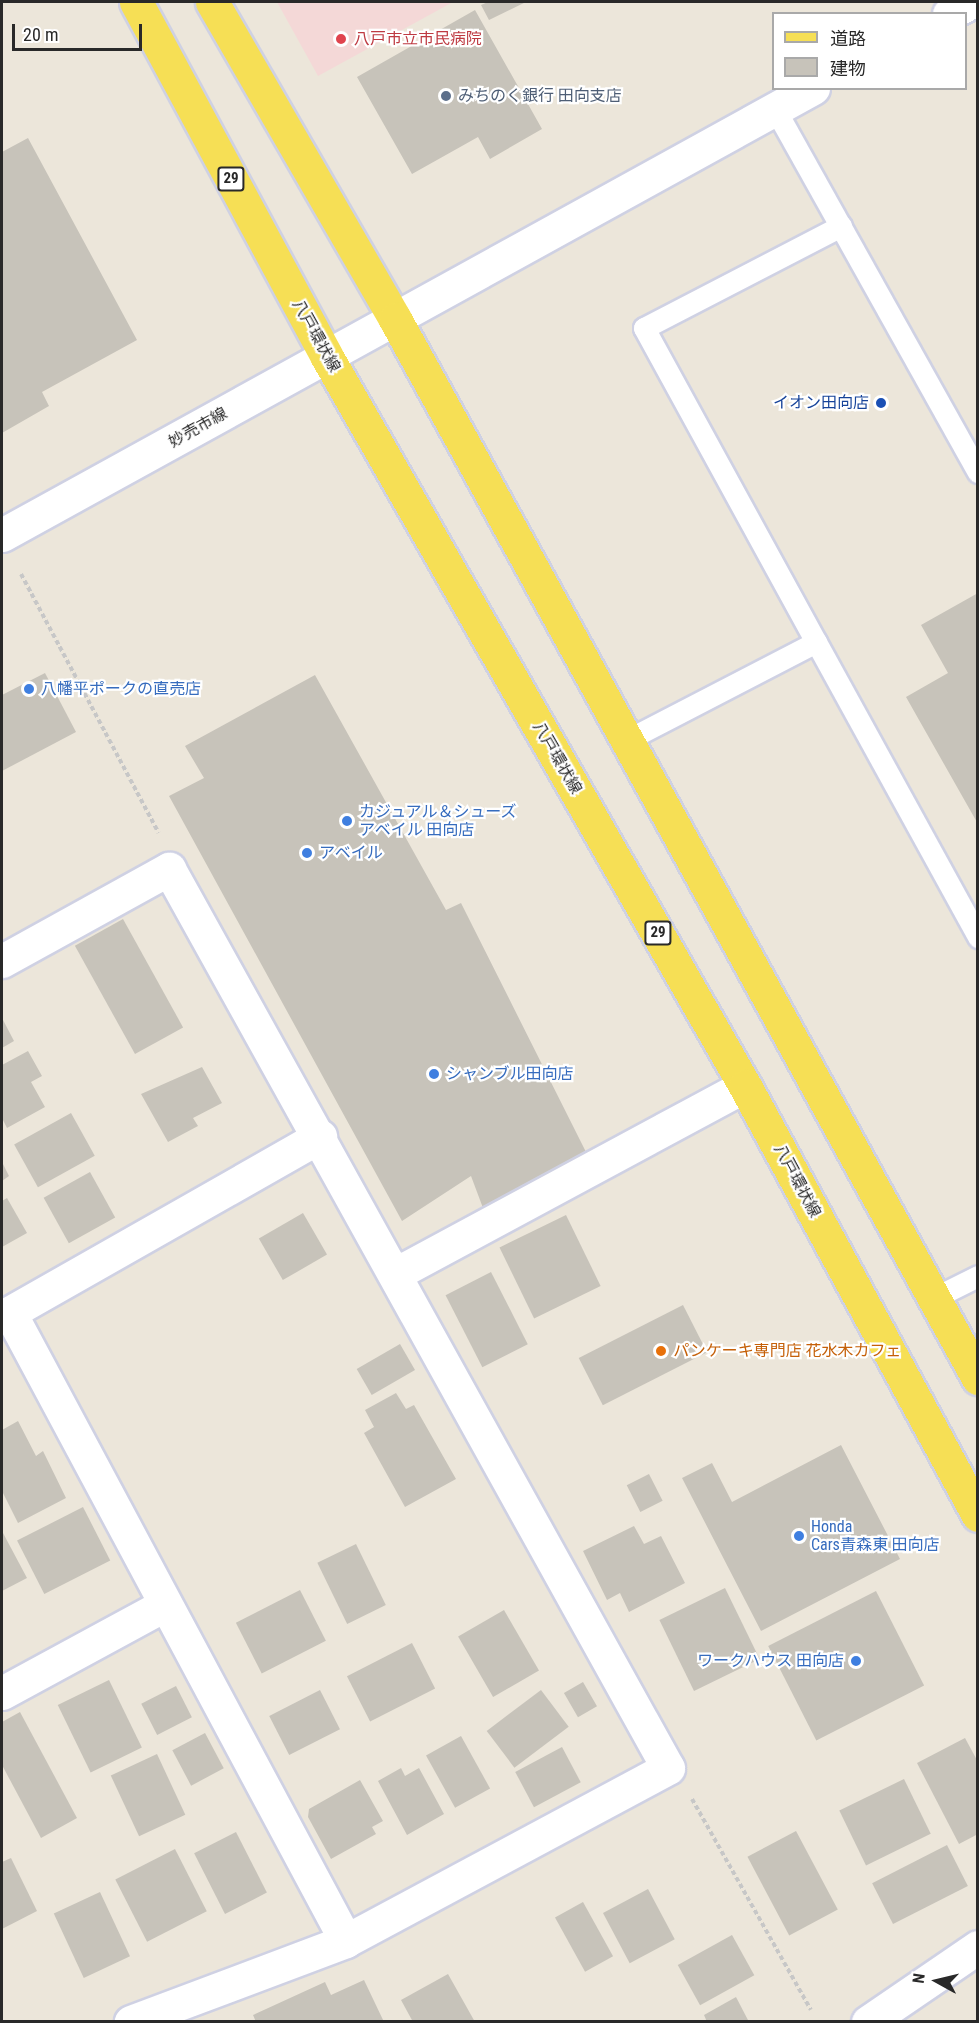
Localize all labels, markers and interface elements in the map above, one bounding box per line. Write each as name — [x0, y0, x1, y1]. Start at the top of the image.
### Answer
scale bar — [15, 12, 146, 50]
legend — [772, 12, 967, 90]
text: 20 m — [23, 24, 58, 45]
text: 道路 — [830, 28, 866, 49]
place label: 八戸市立市民病院 — [354, 29, 482, 49]
marker: 八戸市立市民病院 — [332, 30, 350, 48]
text: 建物 — [830, 58, 866, 79]
place label: みちのく銀行 田向支店 — [458, 86, 622, 106]
marker: みちのく銀行 田向支店 — [439, 89, 453, 103]
road number: 29 — [216, 167, 246, 191]
street label: 八戸環状線 — [288, 296, 344, 376]
place label: イオン田向店 — [773, 393, 869, 413]
marker: イオン田向店 — [874, 396, 888, 410]
street label: 妙売市線 — [165, 404, 231, 452]
place label: 八幡平ポークの直売店 — [41, 679, 201, 699]
marker: 八幡平ポークの直売店 — [22, 682, 36, 696]
street label: 八戸環状線 — [529, 719, 585, 797]
place label: カジュアル＆シューズ アベイル 田向店 — [359, 802, 519, 840]
marker: カジュアル＆シューズ アベイル 田向店 — [340, 814, 354, 828]
place label: アベイル — [319, 843, 383, 863]
marker: アベイル — [300, 846, 314, 860]
road number: 29 — [643, 921, 673, 945]
place label: シャンブル田向店 — [446, 1064, 574, 1084]
marker: シャンブル田向店 — [427, 1067, 441, 1081]
street label: 八戸環状線 — [770, 1141, 824, 1221]
place label: パンケーキ専門店 花水木カフェ — [673, 1341, 901, 1361]
marker: パンケーキ専門店 花水木カフェ — [654, 1344, 668, 1358]
place label: Honda Cars青森東 田向店 — [811, 1517, 940, 1555]
marker: Honda Cars青森東 田向店 — [792, 1529, 806, 1543]
place label: ワークハウス 田向店 — [696, 1651, 844, 1671]
marker: ワークハウス 田向店 — [849, 1654, 863, 1668]
north arrow — [907, 1951, 967, 2011]
text: N — [909, 1972, 929, 1985]

